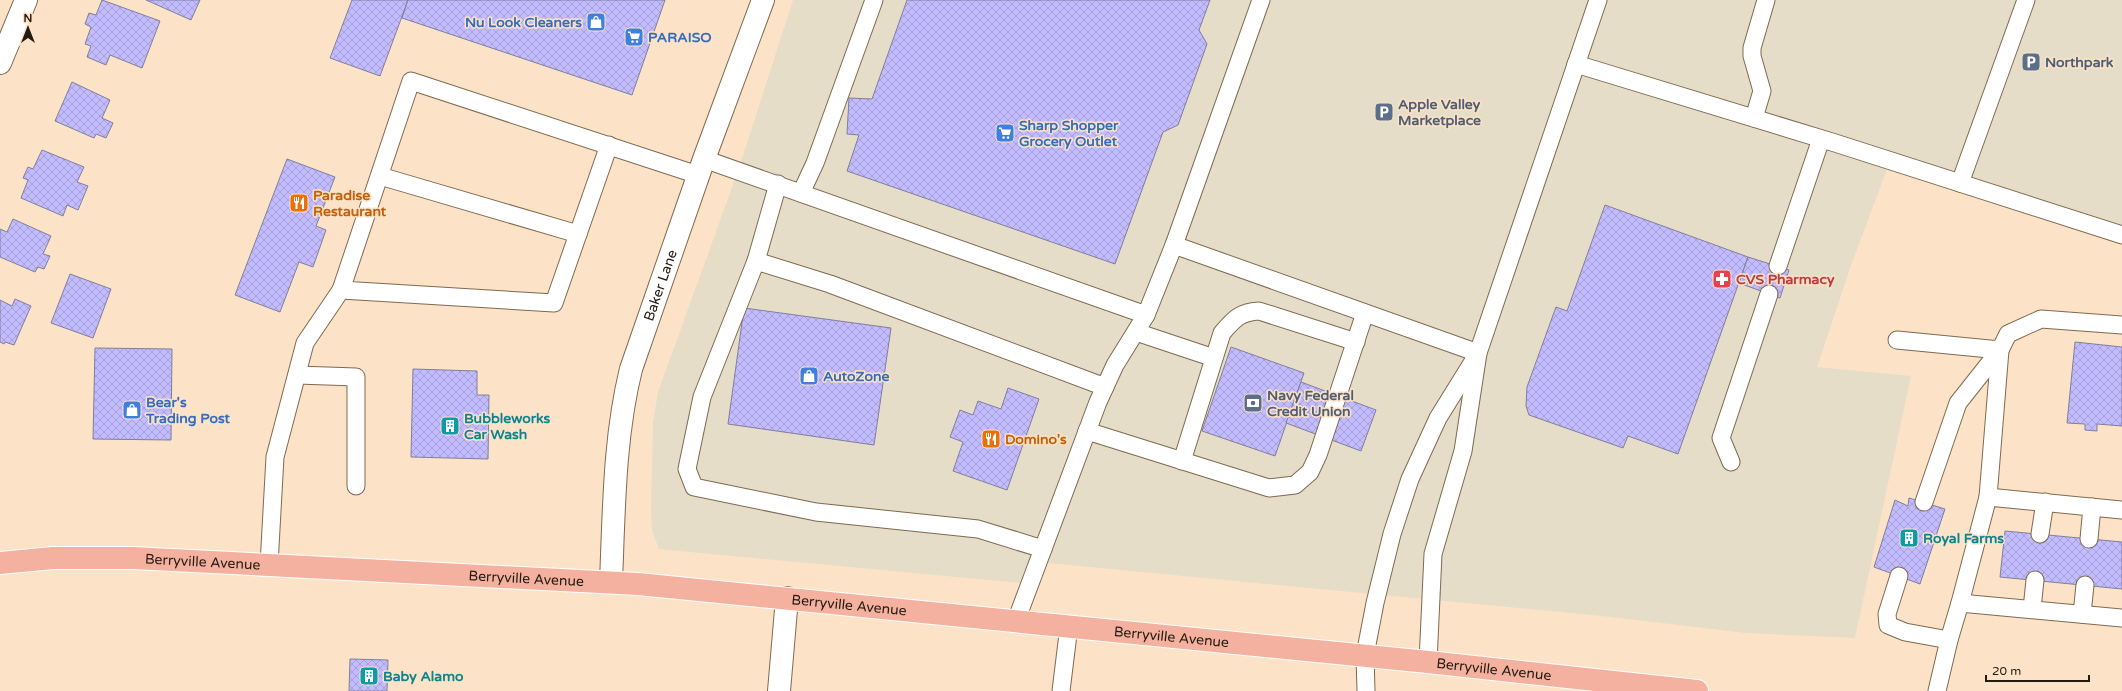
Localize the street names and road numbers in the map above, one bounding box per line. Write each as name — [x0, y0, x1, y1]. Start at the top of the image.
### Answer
street label: Baker Lane — [640, 247, 681, 323]
street label: Berryville Avenue — [145, 551, 261, 574]
street label: Berryville Avenue — [468, 567, 584, 590]
street label: Berryville Avenue — [791, 591, 907, 619]
street label: Berryville Avenue — [1113, 623, 1230, 651]
street label: Berryville Avenue — [1435, 655, 1552, 684]

